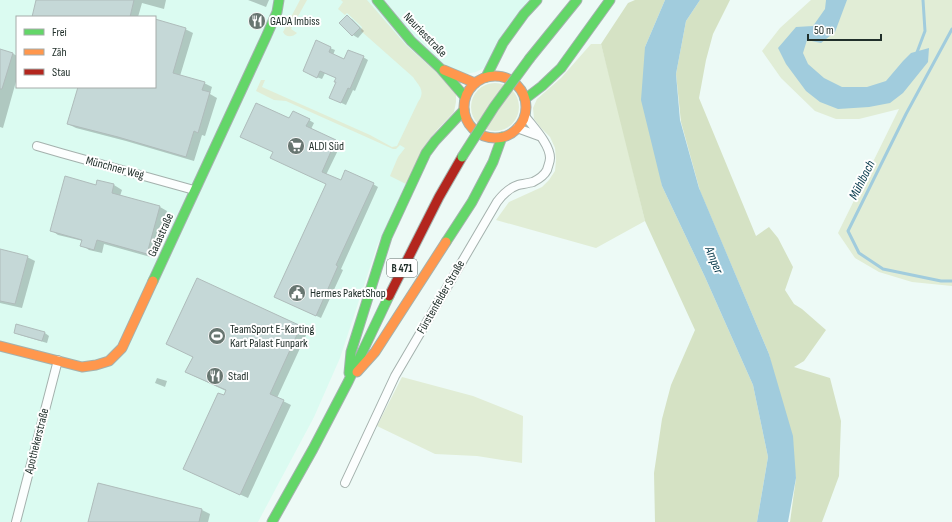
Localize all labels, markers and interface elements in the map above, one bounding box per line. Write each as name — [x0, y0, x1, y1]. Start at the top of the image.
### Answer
street label: Neuriesstraße — [400, 10, 450, 61]
restaurant icon: GADA Imbiss — [247, 11, 267, 31]
place label: GADA Imbiss — [270, 14, 320, 29]
legend — [16, 16, 156, 88]
scale bar — [808, 16, 881, 42]
text: 50 m — [814, 23, 834, 38]
text: Frei — [52, 25, 67, 40]
text: Zäh — [52, 45, 67, 60]
text: Stau — [52, 65, 70, 80]
supermarket icon: ALDI Süd — [286, 136, 306, 156]
place label: ALDI Süd — [308, 139, 344, 154]
street label: Münchner Weg — [84, 153, 146, 183]
water label: Mühlbach — [845, 157, 879, 202]
street label: Gadastraße — [145, 211, 177, 259]
water label: Amper — [701, 243, 727, 277]
street label: Fürstenfelder Straße — [414, 257, 468, 337]
road number: B 471 — [387, 259, 417, 277]
public building icon: Hermes PaketShop — [287, 283, 307, 303]
place label: Hermes PaketShop — [310, 286, 386, 301]
place label: TeamSport E-Karting Kart Palast Funpark — [230, 322, 314, 351]
sports icon: TeamSport E-Karting Kart Palast Funpark — [207, 326, 227, 346]
restaurant icon: Stadl — [205, 366, 225, 386]
place label: Stadl — [228, 369, 249, 384]
street label: Apothekerstraße — [21, 406, 52, 476]

